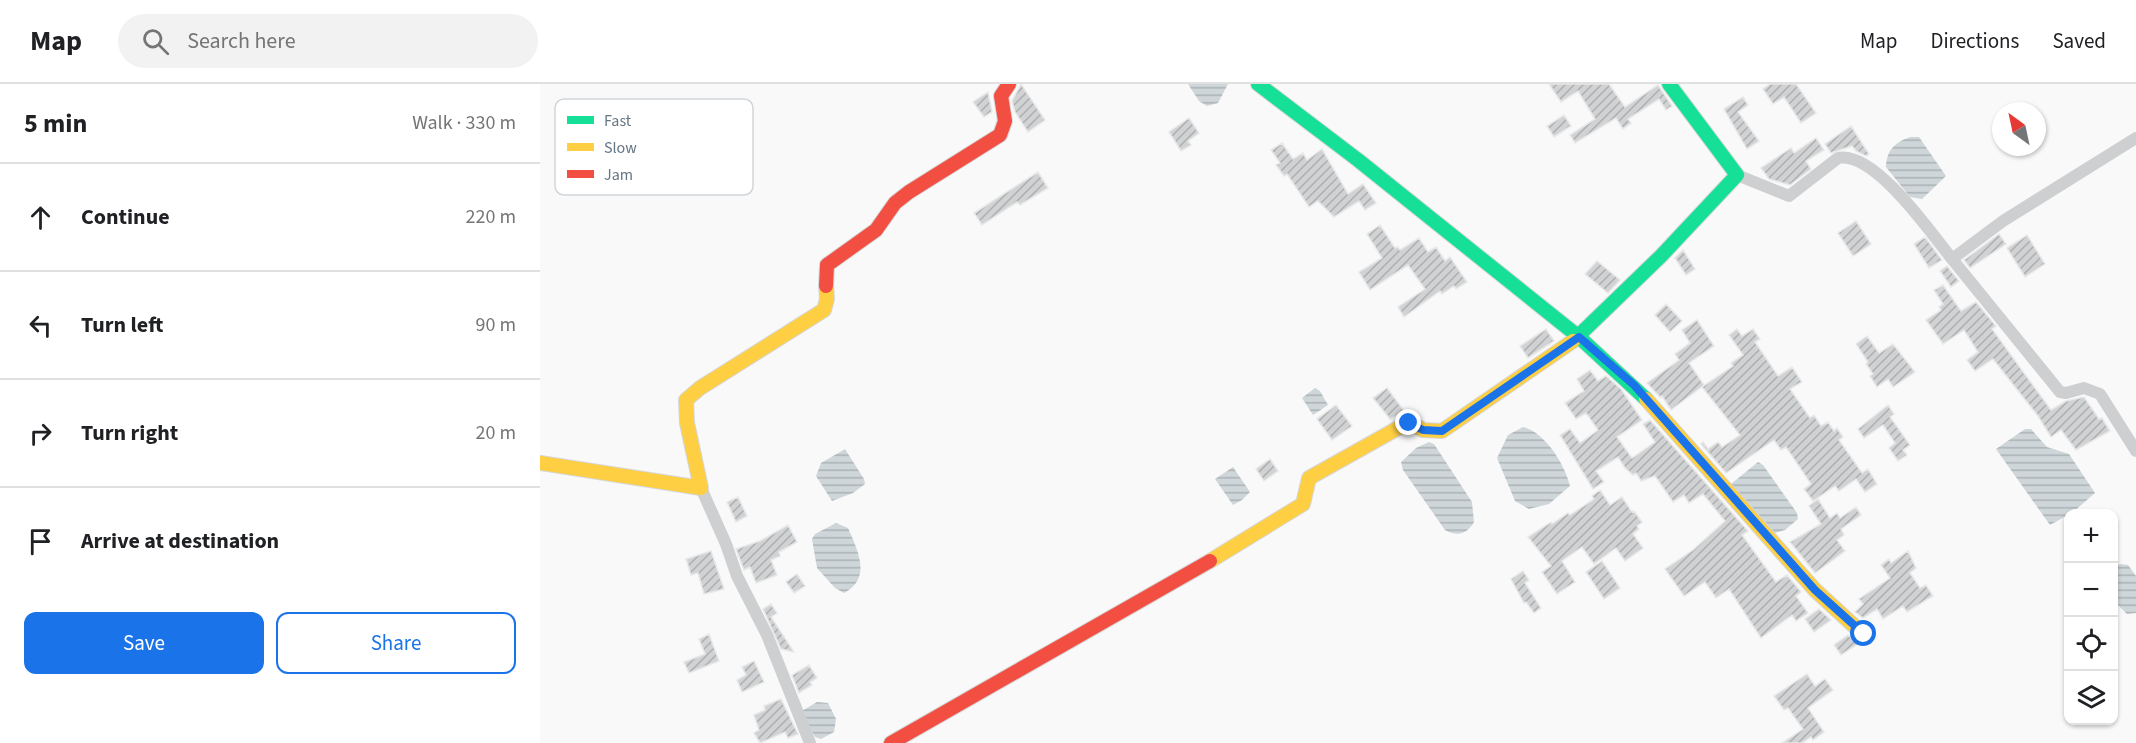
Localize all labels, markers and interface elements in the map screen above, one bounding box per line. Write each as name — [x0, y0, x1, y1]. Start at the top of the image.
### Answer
search box — [118, 14, 538, 68]
text: Map — [30, 21, 82, 61]
icon: search — [139, 25, 172, 58]
text: Search here — [187, 25, 296, 57]
text: Map — [1860, 26, 1898, 56]
text: Directions — [1931, 26, 2019, 56]
text: Saved — [2052, 26, 2106, 56]
legend — [555, 99, 753, 195]
north arrow — [1992, 102, 2046, 156]
text: 5 min — [24, 105, 87, 142]
text: Walk · 330 m — [412, 109, 516, 137]
text: Fast — [604, 110, 632, 132]
text: Slow — [604, 137, 637, 159]
text: Jam — [604, 164, 633, 186]
icon: ahead — [24, 201, 57, 234]
text: Continue — [81, 201, 170, 233]
text: 220 m — [466, 203, 516, 231]
icon: left — [24, 309, 57, 342]
text: Turn left — [81, 309, 163, 341]
text: 90 m — [476, 311, 516, 339]
route end — [1395, 409, 1421, 435]
icon: right — [24, 417, 57, 450]
text: Turn right — [81, 417, 178, 449]
text: 20 m — [476, 419, 516, 447]
map controls — [2064, 509, 2118, 725]
button: + — [2064, 509, 2118, 563]
icon: arrive — [24, 525, 57, 558]
text: Arrive at destination — [81, 525, 279, 557]
button: − — [2064, 563, 2118, 617]
button: Save — [24, 612, 264, 674]
button: Share — [276, 612, 516, 674]
button: locate — [2064, 617, 2118, 671]
route start — [1850, 620, 1876, 646]
button: layers — [2064, 671, 2118, 725]

